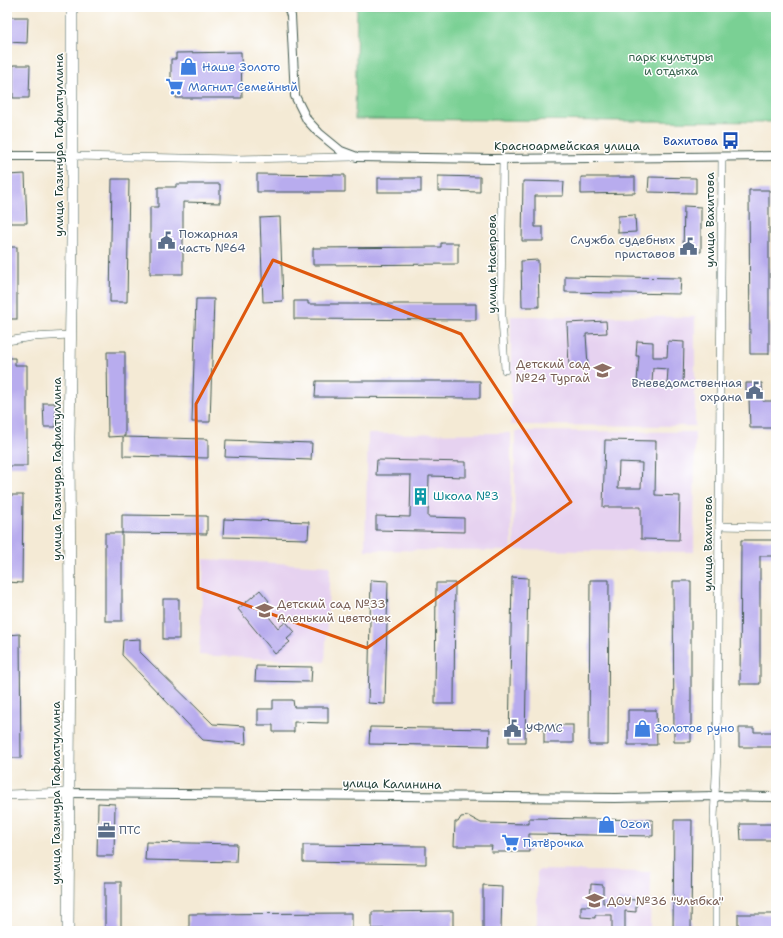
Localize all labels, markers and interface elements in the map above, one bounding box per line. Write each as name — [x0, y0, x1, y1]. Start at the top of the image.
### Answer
park label: парк культуры и отдыха — [628, 49, 714, 79]
street label: улица Газинура Гафиатуллина — [51, 53, 67, 237]
shop icon: Наше Золото — [179, 57, 199, 77]
place label: Наше Золото — [202, 59, 280, 75]
supermarket icon: Магнит Семейный — [165, 77, 185, 97]
place label: Магнит Семейный — [188, 79, 298, 95]
bus stop icon: Вахитова — [721, 131, 741, 151]
place label: Вахитова — [663, 133, 719, 149]
street label: Красноармейская улица — [494, 138, 640, 154]
street label: улица Вахитова — [702, 172, 718, 268]
street label: улица Насырова — [484, 214, 500, 313]
place label: Пожарная часть №64 — [179, 226, 246, 256]
public building icon: Пожарная часть №64 — [156, 231, 176, 251]
place label: Служба судебных приставов — [570, 232, 675, 262]
public building icon: Служба судебных приставов — [678, 237, 698, 257]
place label: Детский сад №24 Тургай — [516, 356, 590, 386]
school or university icon: Детский сад №24 Тургай — [593, 361, 613, 381]
place label: Вневедомственная охрана — [632, 375, 743, 405]
street label: улица Газинура Гафиатуллина — [49, 377, 65, 561]
public building icon: Вневедомственная охрана — [745, 380, 765, 400]
building icon: Школа №3 — [410, 486, 430, 506]
place label: Школа №3 — [433, 488, 499, 504]
street label: улица Вахитова — [700, 496, 716, 592]
place label: Детский сад №33 Аленький цветочек — [277, 596, 392, 626]
school or university icon: Детский сад №33 Аленький цветочек — [254, 601, 274, 621]
street label: улица Газинура Гафиатуллина — [48, 701, 64, 885]
public building icon: УФМС — [503, 718, 523, 738]
shop icon: Золотое руно — [632, 718, 652, 738]
place label: УФМС — [526, 720, 563, 736]
place label: Золотое руно — [655, 720, 735, 736]
street label: улица Калинина — [342, 775, 442, 793]
shop icon: Ozon — [597, 814, 617, 834]
place label: Ozon — [620, 816, 650, 832]
office icon: ПТС — [96, 820, 116, 840]
place label: ПТС — [119, 822, 141, 838]
supermarket icon: Пятёрочка — [500, 833, 520, 853]
place label: Пятёрочка — [523, 835, 584, 851]
school or university icon: ДОУ №36 "Улыбка" — [584, 891, 604, 911]
place label: ДОУ №36 "Улыбка" — [607, 893, 724, 909]

